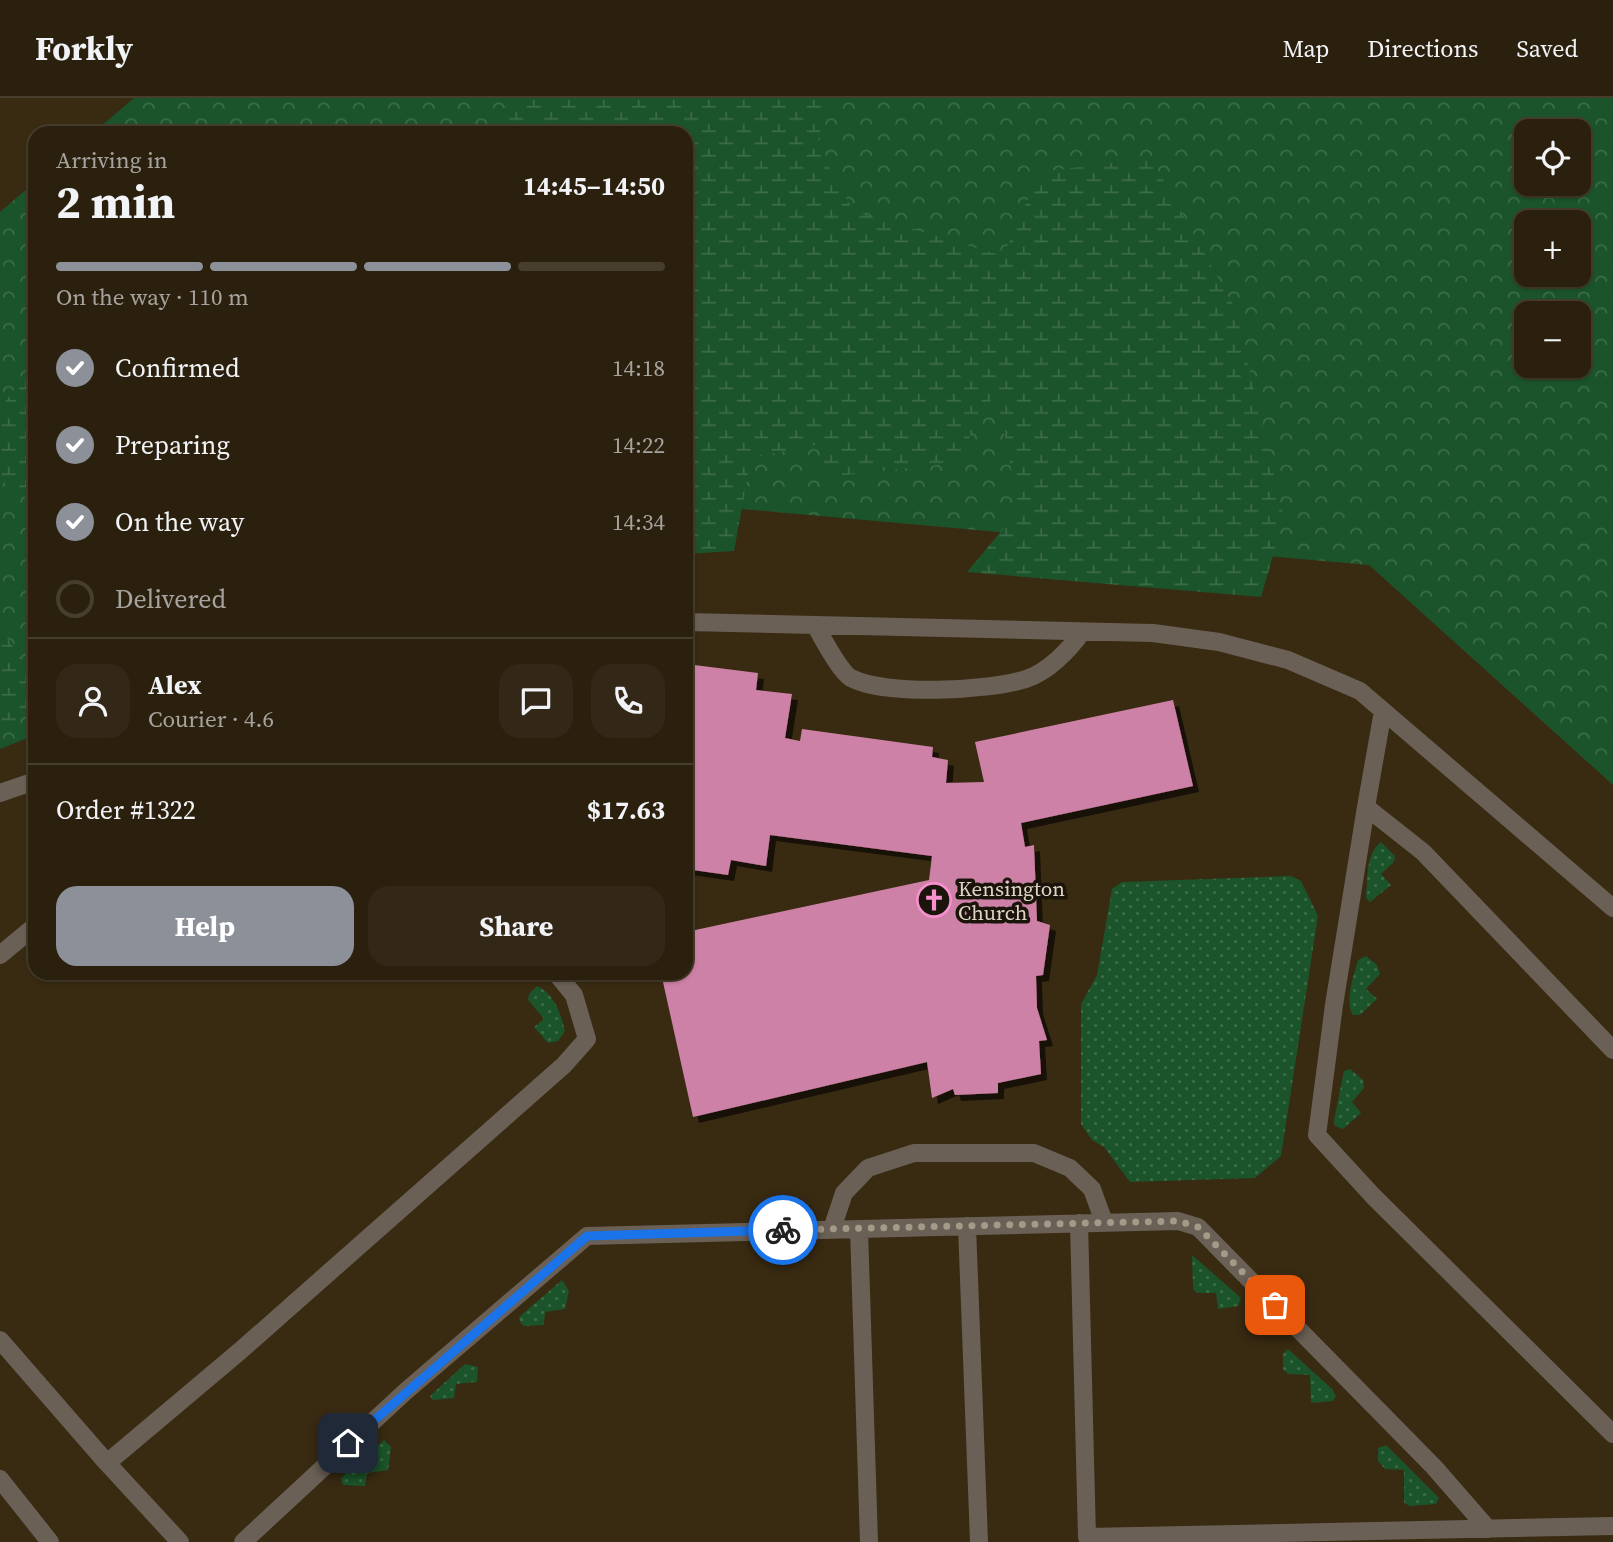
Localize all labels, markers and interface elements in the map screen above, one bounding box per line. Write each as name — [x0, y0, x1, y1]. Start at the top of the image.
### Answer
text: Forkly — [35, 26, 133, 71]
text: Map — [1282, 32, 1329, 65]
text: Directions — [1367, 32, 1478, 65]
text: Saved — [1516, 32, 1578, 65]
map controls — [1514, 119, 1591, 378]
button: locate — [1514, 119, 1591, 196]
text: Arriving in — [56, 144, 168, 176]
text: 14:45–14:50 — [523, 168, 665, 204]
text: 2 min — [56, 170, 175, 233]
button: + — [1514, 210, 1591, 287]
text: On the way · 110 m — [56, 281, 249, 313]
button: − — [1514, 301, 1591, 378]
icon: check — [56, 349, 94, 387]
text: Confirmed — [115, 350, 240, 386]
text: 14:18 — [612, 352, 665, 384]
icon: check — [56, 426, 94, 464]
text: Preparing — [115, 427, 230, 463]
text: 14:22 — [612, 429, 665, 461]
icon: check — [56, 503, 94, 541]
text: On the way — [115, 504, 244, 540]
text: 14:34 — [612, 506, 665, 538]
text: Delivered — [115, 581, 226, 617]
button: person — [56, 664, 130, 738]
button: chat — [499, 664, 573, 738]
button: phone — [591, 664, 665, 738]
text: Alex — [148, 667, 202, 703]
text: Courier · 4.6 — [148, 703, 274, 735]
text: Order #1322 — [56, 792, 196, 828]
text: $17.63 — [587, 792, 665, 828]
place label: Kensington Church — [958, 874, 1065, 927]
church icon: Kensington Church — [915, 881, 953, 919]
button: Help — [56, 886, 354, 966]
button: Share — [368, 886, 665, 966]
courier — [748, 1195, 818, 1265]
icon: bike — [764, 1211, 802, 1249]
pin — [1245, 1275, 1305, 1335]
icon: bag — [1256, 1286, 1294, 1324]
pin — [318, 1413, 378, 1473]
icon: home — [329, 1424, 367, 1462]

